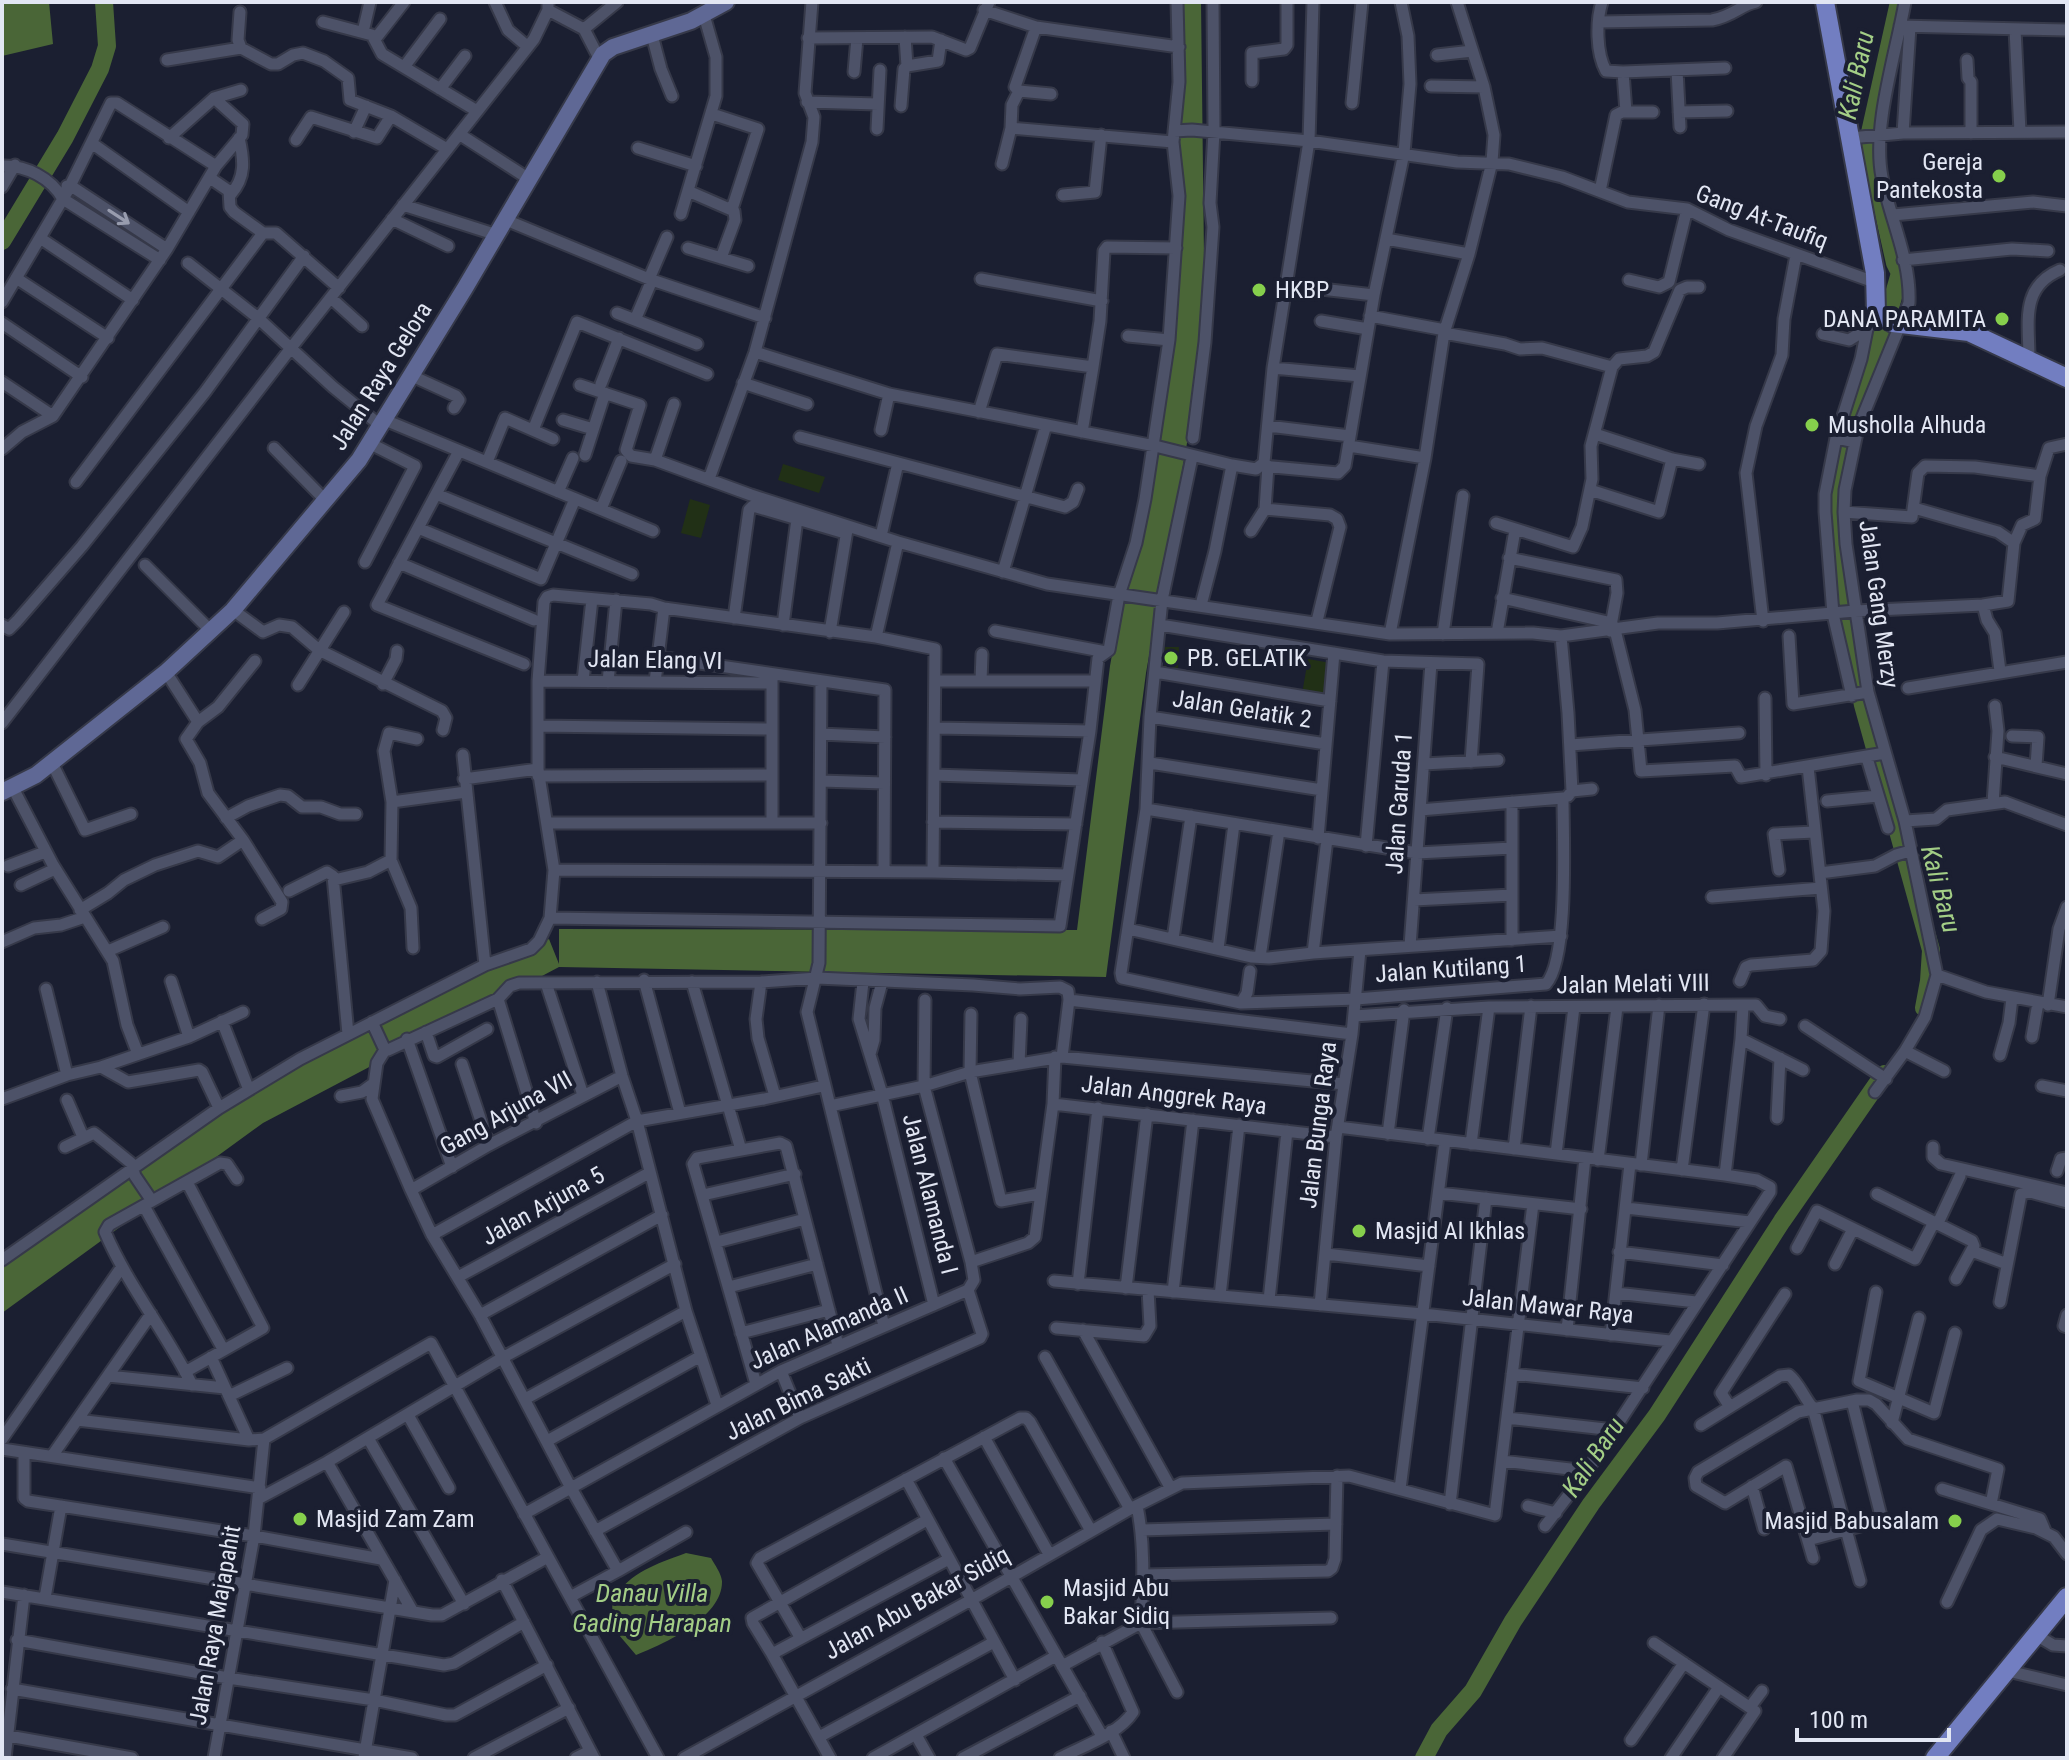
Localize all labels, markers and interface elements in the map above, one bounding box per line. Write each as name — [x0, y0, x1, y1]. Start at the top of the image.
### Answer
water label: Kali Baru — [1832, 28, 1880, 122]
place label: Gereja Pantekosta — [1876, 148, 1983, 204]
marker: Gereja Pantekosta — [1990, 167, 2008, 185]
street label: Gang At-Taufiq — [1692, 179, 1832, 255]
one-way arrow — [108, 209, 130, 225]
place label: HKBP — [1275, 276, 1329, 304]
marker: HKBP — [1250, 281, 1268, 299]
street label: Jalan Raya Gelora — [324, 297, 438, 455]
place label: DANA PARAMITA — [1823, 305, 1986, 333]
marker: DANA PARAMITA — [1993, 310, 2011, 328]
place label: Musholla Alhuda — [1828, 411, 1986, 439]
marker: Musholla Alhuda — [1803, 416, 1821, 434]
street label: Jalan Gang Merzy — [1853, 518, 1905, 690]
place label: PB. GELATIK — [1187, 644, 1307, 672]
street label: Jalan Elang VI — [587, 645, 723, 675]
marker: PB. GELATIK — [1162, 649, 1180, 667]
street label: Jalan Gelatik 2 — [1170, 684, 1314, 734]
street label: Jalan Garuda 1 — [1380, 731, 1418, 875]
water label: Kali Baru — [1915, 842, 1967, 936]
street label: Jalan Kutilang 1 — [1374, 950, 1528, 988]
street label: Jalan Melati VIII — [1556, 969, 1710, 999]
street label: Jalan Bunga Raya — [1294, 1040, 1342, 1210]
street label: Gang Arjuna VII — [435, 1065, 577, 1161]
street label: Jalan Anggrek Raya — [1080, 1070, 1268, 1120]
street label: Jalan Alamanda I — [897, 1111, 963, 1277]
street label: Jalan Arjuna 5 — [477, 1161, 609, 1251]
place label: Masjid Al Ikhlas — [1375, 1217, 1525, 1245]
marker: Masjid Al Ikhlas — [1350, 1222, 1368, 1240]
street label: Jalan Alamanda II — [746, 1281, 912, 1375]
street label: Jalan Mawar Raya — [1461, 1283, 1635, 1329]
street label: Jalan Bima Sakti — [721, 1352, 875, 1446]
water label: Kali Baru — [1556, 1412, 1630, 1502]
place label: Masjid Zam Zam — [316, 1505, 475, 1533]
place label: Masjid Babusalam — [1765, 1507, 1939, 1535]
marker: Masjid Zam Zam — [291, 1510, 309, 1528]
marker: Masjid Babusalam — [1946, 1512, 1964, 1530]
street label: Jalan Raya Majapahit — [184, 1523, 246, 1727]
street label: Jalan Abu Bakar Sidiq — [820, 1541, 1014, 1665]
place label: Masjid Abu Bakar Sidiq — [1063, 1574, 1170, 1630]
water label: Danau Villa Gading Harapan — [572, 1578, 732, 1638]
marker: Masjid Abu Bakar Sidiq — [1038, 1593, 1056, 1611]
scale bar — [1797, 1692, 1949, 1742]
text: 100 m — [1809, 1706, 1868, 1734]

